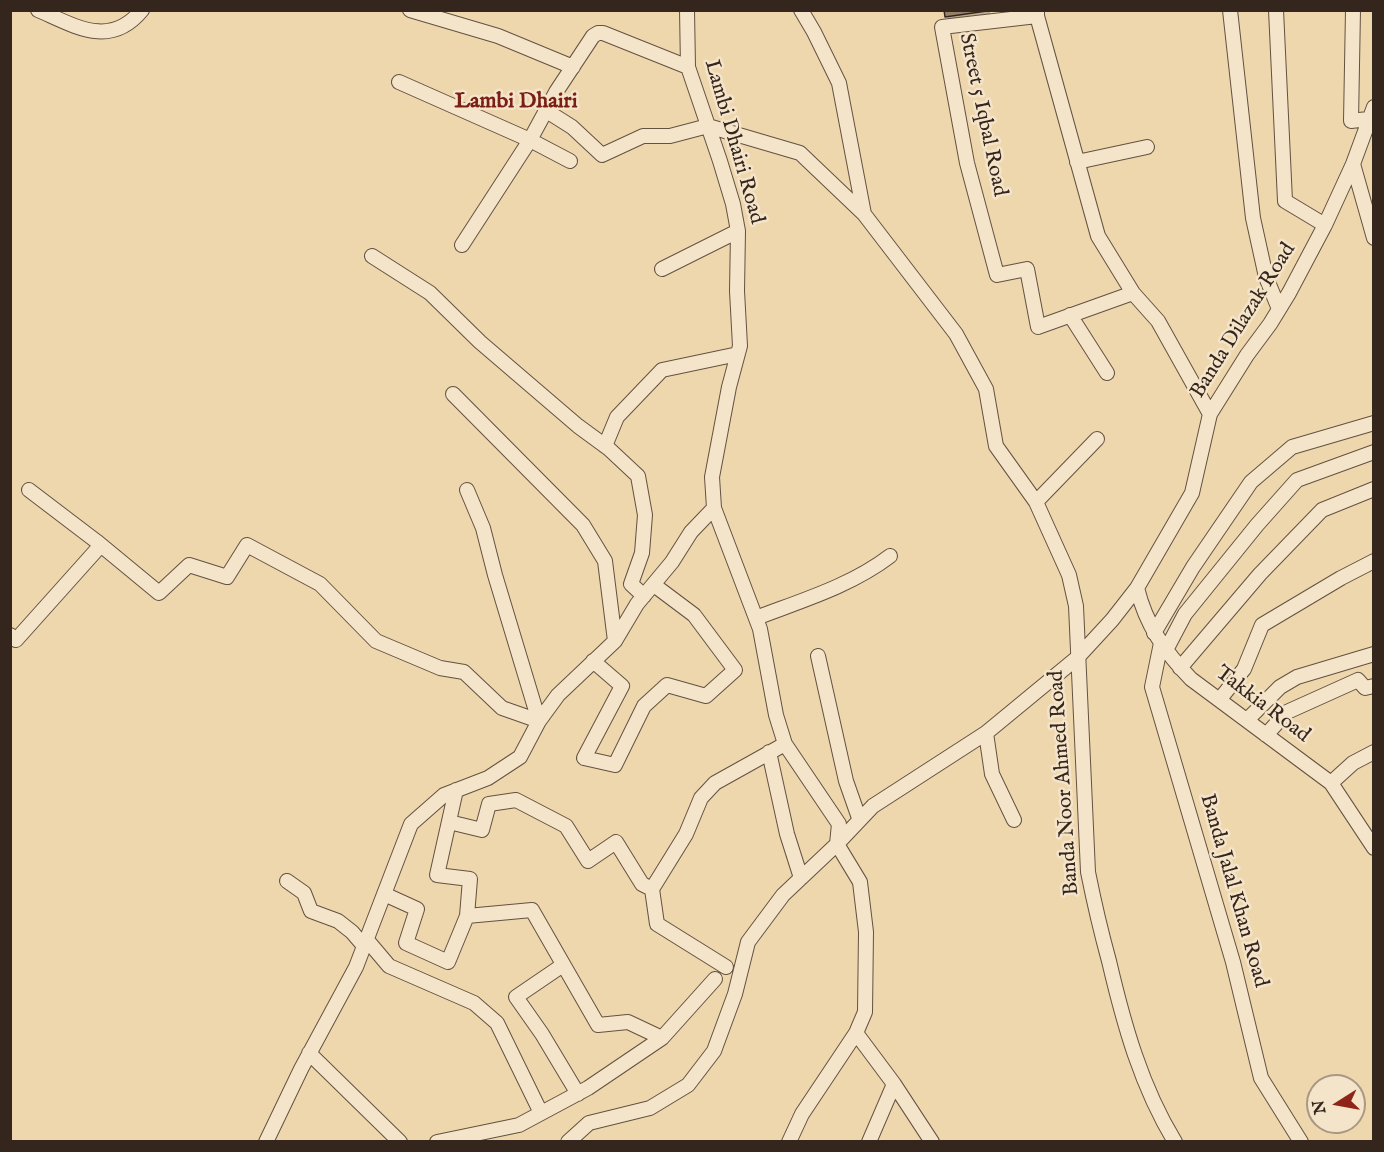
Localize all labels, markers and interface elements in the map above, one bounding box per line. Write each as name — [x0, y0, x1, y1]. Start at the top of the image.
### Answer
street label: Street 5 Iqbal Road — [952, 31, 1012, 199]
street label: Lambi Dhairi Road — [698, 57, 768, 227]
district label: Lambi Dhairi — [454, 89, 578, 115]
street label: Banda Dilazak Road — [1186, 239, 1302, 403]
street label: Takkia Road — [1210, 661, 1314, 749]
street label: Banda Noor Ahmed Road — [1045, 669, 1085, 897]
street label: Banda Jalal Khan Road — [1193, 791, 1273, 991]
north arrow — [1306, 1074, 1366, 1134]
text: N — [1309, 1098, 1331, 1116]

